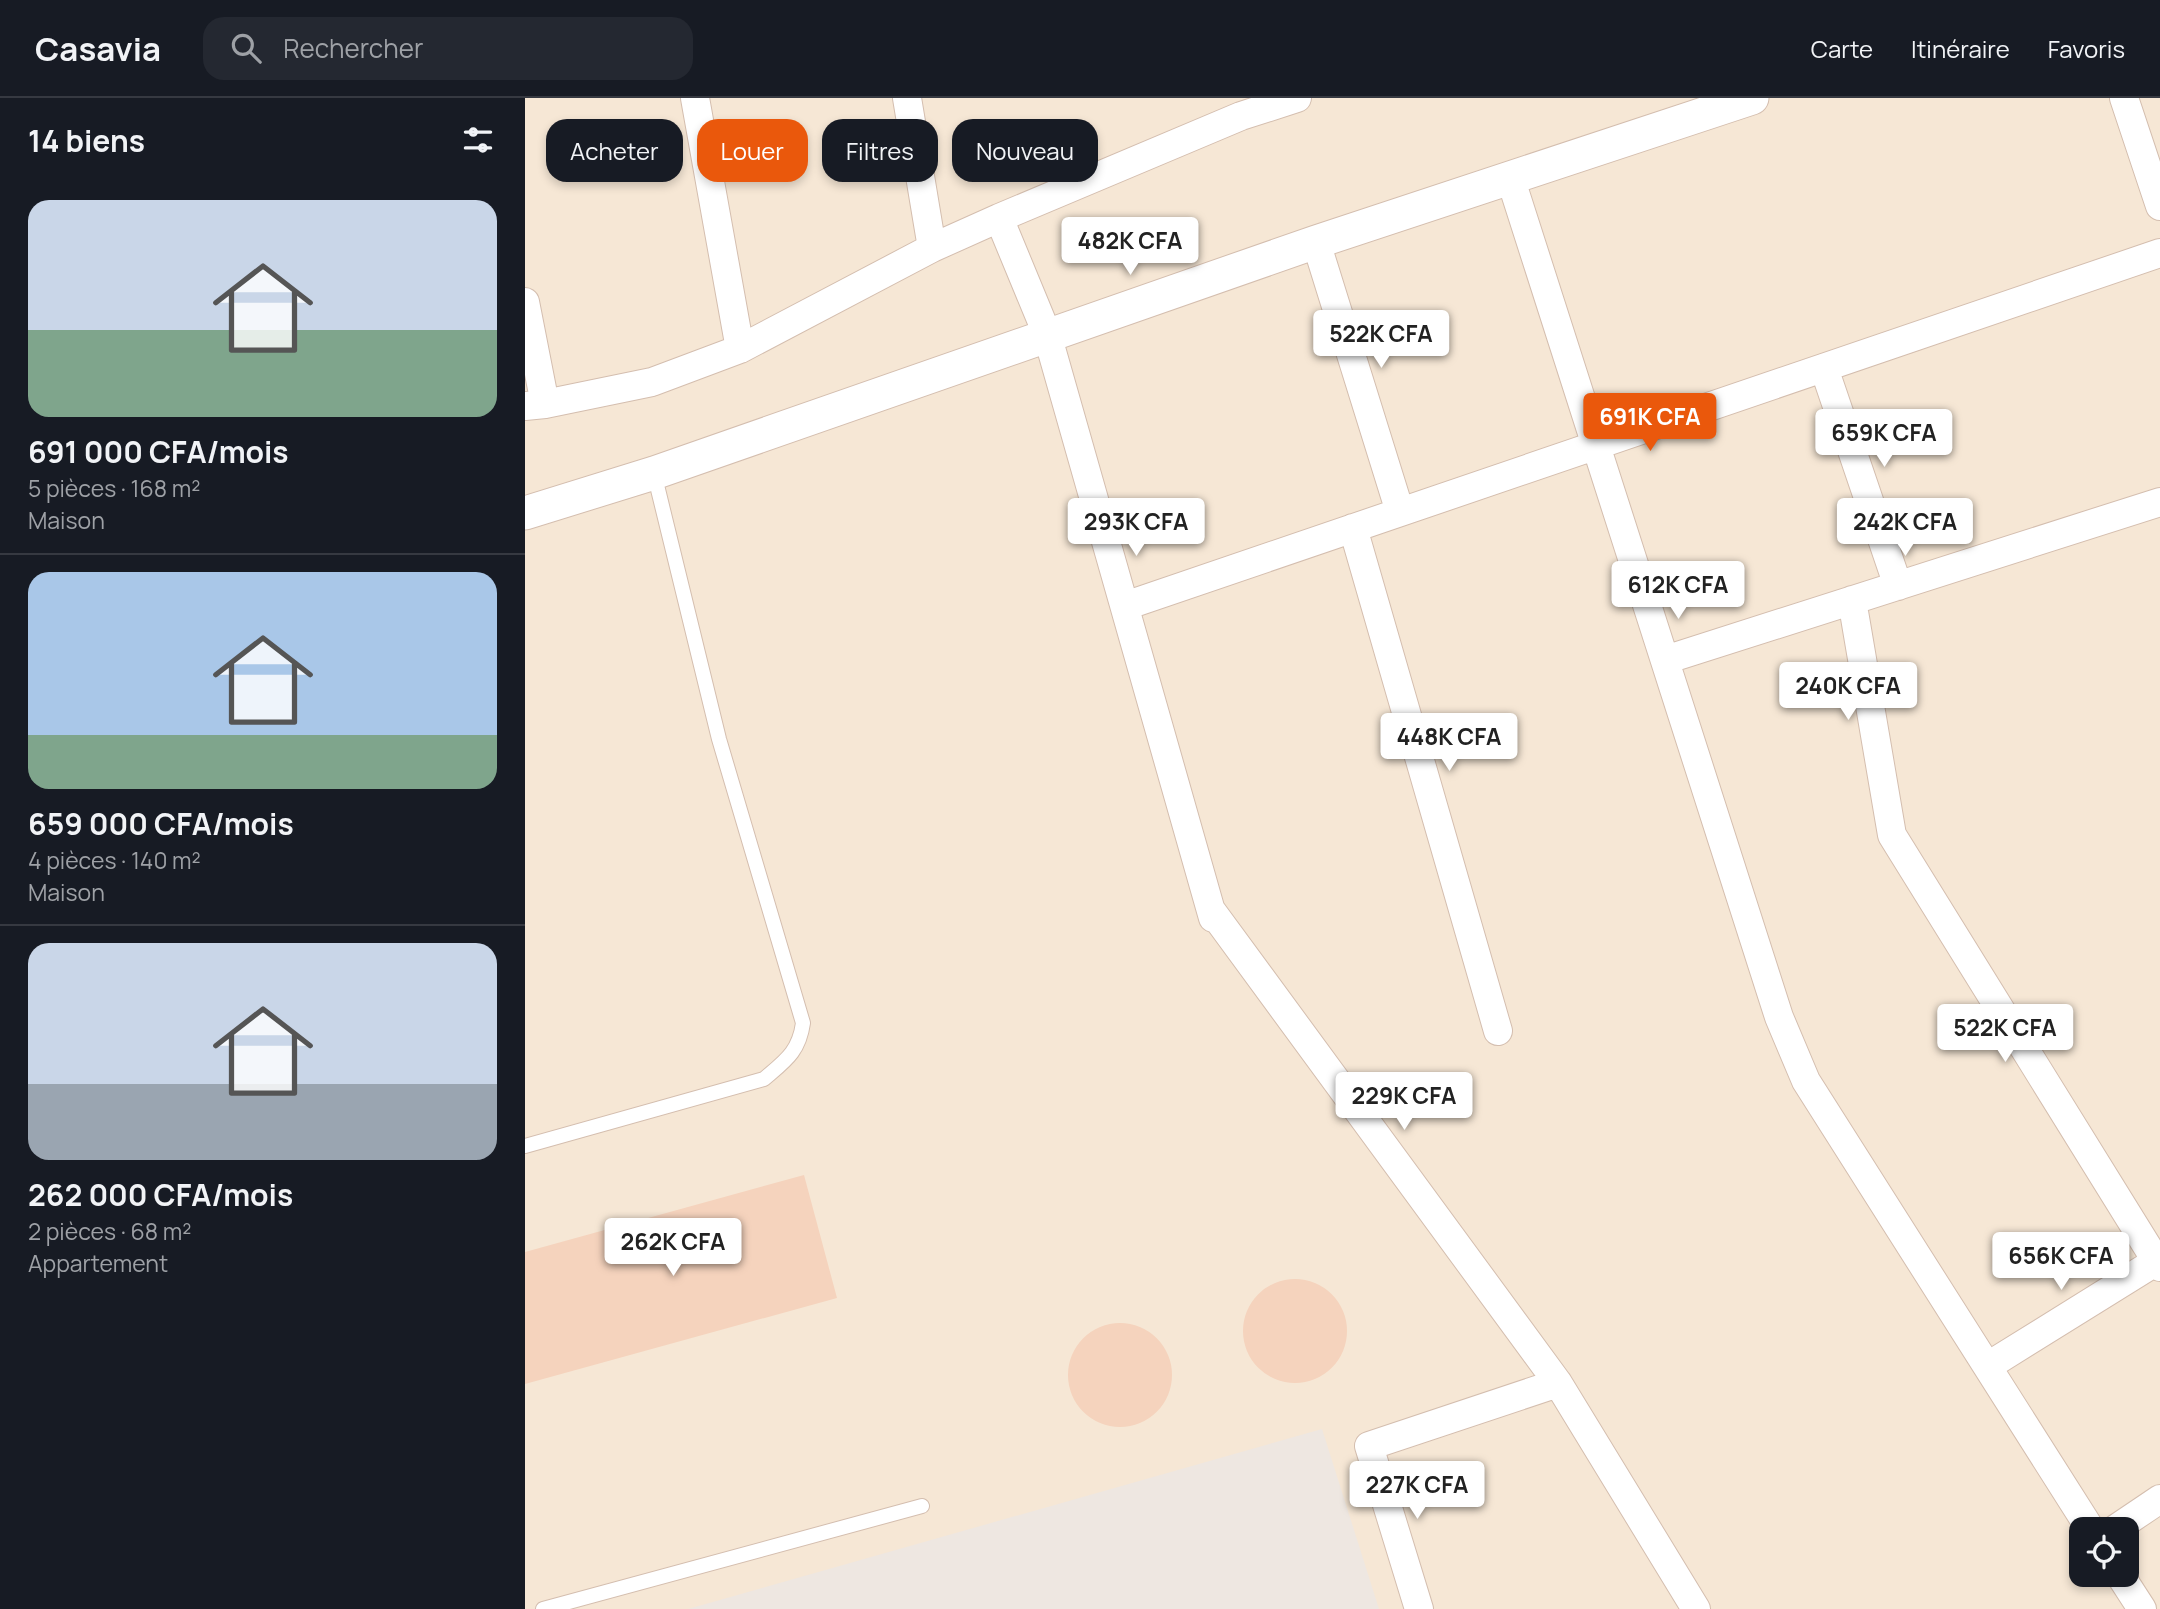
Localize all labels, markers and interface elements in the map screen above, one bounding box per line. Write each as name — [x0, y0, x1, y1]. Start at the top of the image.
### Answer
search box — [203, 17, 693, 80]
text: Casavia — [35, 26, 161, 71]
icon: search — [227, 29, 265, 67]
text: Rechercher — [283, 30, 423, 66]
text: Carte — [1811, 32, 1873, 65]
text: Itinéraire — [1911, 32, 2010, 65]
text: Favoris — [2048, 32, 2125, 65]
chip: Acheter — [546, 119, 683, 182]
chip: Louer — [697, 119, 808, 182]
chip: Filtres — [822, 119, 938, 182]
chip: Nouveau — [952, 119, 1098, 182]
text: 14 biens — [28, 120, 145, 161]
icon: filters — [459, 121, 497, 159]
pin: 482K CFA — [1058, 218, 1202, 277]
text: 482K CFA — [1077, 224, 1183, 256]
icon: home — [200, 245, 326, 371]
pin: 522K CFA — [1309, 310, 1453, 370]
text: 522K CFA — [1329, 317, 1433, 349]
pin: 691K CFA — [1578, 394, 1722, 453]
text: 691K CFA — [1599, 400, 1701, 432]
pin: 659K CFA — [1812, 410, 1956, 469]
text: 659K CFA — [1831, 416, 1937, 448]
text: 691 000 CFA/mois — [28, 431, 289, 472]
text: 5 pièces · 168 m² — [28, 472, 201, 504]
pin: 293K CFA — [1064, 498, 1208, 558]
pin: 242K CFA — [1833, 498, 1977, 558]
text: Maison — [28, 504, 105, 536]
text: 293K CFA — [1084, 505, 1188, 537]
text: 242K CFA — [1853, 505, 1957, 537]
pin: 612K CFA — [1606, 561, 1750, 621]
text: 612K CFA — [1628, 568, 1728, 600]
icon: home — [200, 617, 326, 743]
pin: 240K CFA — [1776, 662, 1920, 722]
text: 240K CFA — [1795, 669, 1901, 701]
pin: 448K CFA — [1377, 714, 1521, 773]
text: 448K CFA — [1396, 720, 1502, 752]
text: 659 000 CFA/mois — [28, 803, 294, 844]
text: 4 pièces · 140 m² — [28, 844, 201, 876]
text: Maison — [28, 876, 105, 908]
icon: home — [200, 988, 326, 1114]
pin: 522K CFA — [1933, 1004, 2077, 1064]
text: 522K CFA — [1953, 1011, 2057, 1043]
pin: 229K CFA — [1332, 1072, 1476, 1132]
text: 229K CFA — [1352, 1079, 1456, 1111]
text: 262 000 CFA/mois — [28, 1174, 293, 1215]
text: 2 pièces · 68 m² — [28, 1215, 191, 1247]
pin: 262K CFA — [601, 1218, 745, 1278]
text: 262K CFA — [621, 1225, 725, 1257]
pin: 656K CFA — [1989, 1232, 2133, 1292]
text: 656K CFA — [2008, 1239, 2114, 1271]
text: Appartement — [28, 1247, 168, 1279]
pin: 227K CFA — [1345, 1462, 1489, 1521]
text: 227K CFA — [1366, 1468, 1468, 1500]
map controls — [2069, 1517, 2139, 1587]
button: locate — [2069, 1517, 2139, 1587]

